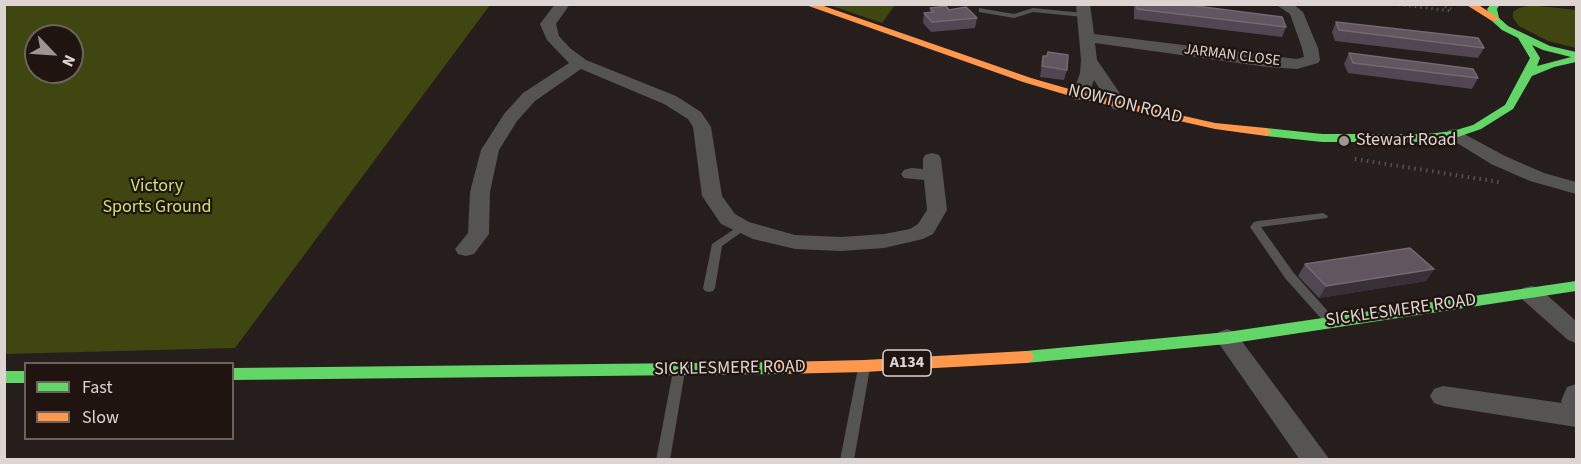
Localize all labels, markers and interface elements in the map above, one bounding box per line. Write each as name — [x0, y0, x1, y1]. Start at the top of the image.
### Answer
north arrow — [24, 24, 84, 84]
street label: JARMAN CLOSE — [1183, 41, 1281, 71]
text: N — [56, 51, 81, 70]
street label: NOWTON ROAD — [1066, 80, 1184, 130]
place label: Stewart Road — [1356, 130, 1456, 152]
marker: Stewart Road — [1337, 134, 1351, 148]
park label: Victory Sports Ground — [102, 176, 212, 219]
street label: SICKLESMERE ROAD — [1324, 290, 1478, 332]
road number: A134 — [883, 350, 931, 376]
street label: SICKLESMERE ROAD — [654, 357, 806, 381]
legend — [24, 362, 234, 440]
text: Fast — [82, 375, 113, 400]
text: Slow — [82, 405, 119, 430]

